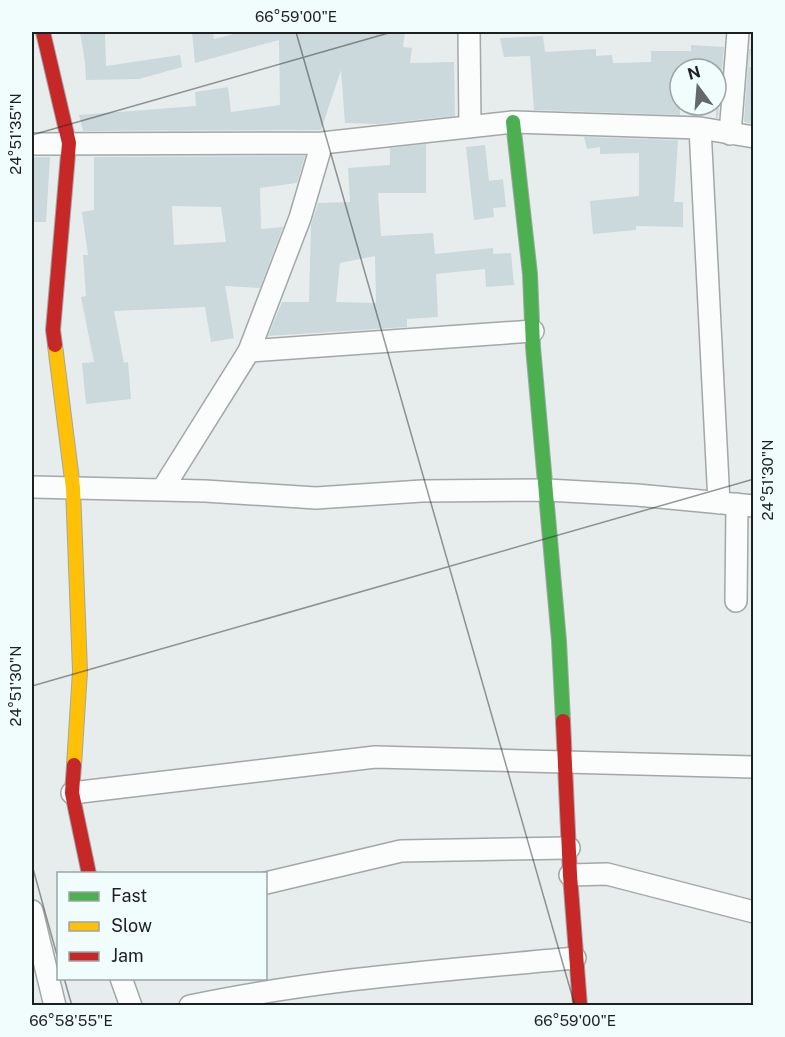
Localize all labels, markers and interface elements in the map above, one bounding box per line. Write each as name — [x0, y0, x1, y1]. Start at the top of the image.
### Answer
text: 66°59'00"E — [255, 8, 337, 25]
north arrow — [668, 57, 728, 117]
text: N — [685, 62, 703, 84]
text: 24°51'35"N — [7, 93, 24, 175]
text: 24°51'30"N — [759, 440, 776, 520]
text: 24°51'30"N — [7, 646, 24, 726]
legend — [57, 872, 267, 980]
text: Fast — [111, 885, 147, 906]
text: Slow — [111, 915, 152, 936]
text: Jam — [111, 945, 144, 966]
text: 66°58'55"E — [29, 1012, 113, 1029]
text: 66°59'00"E — [534, 1012, 616, 1029]

